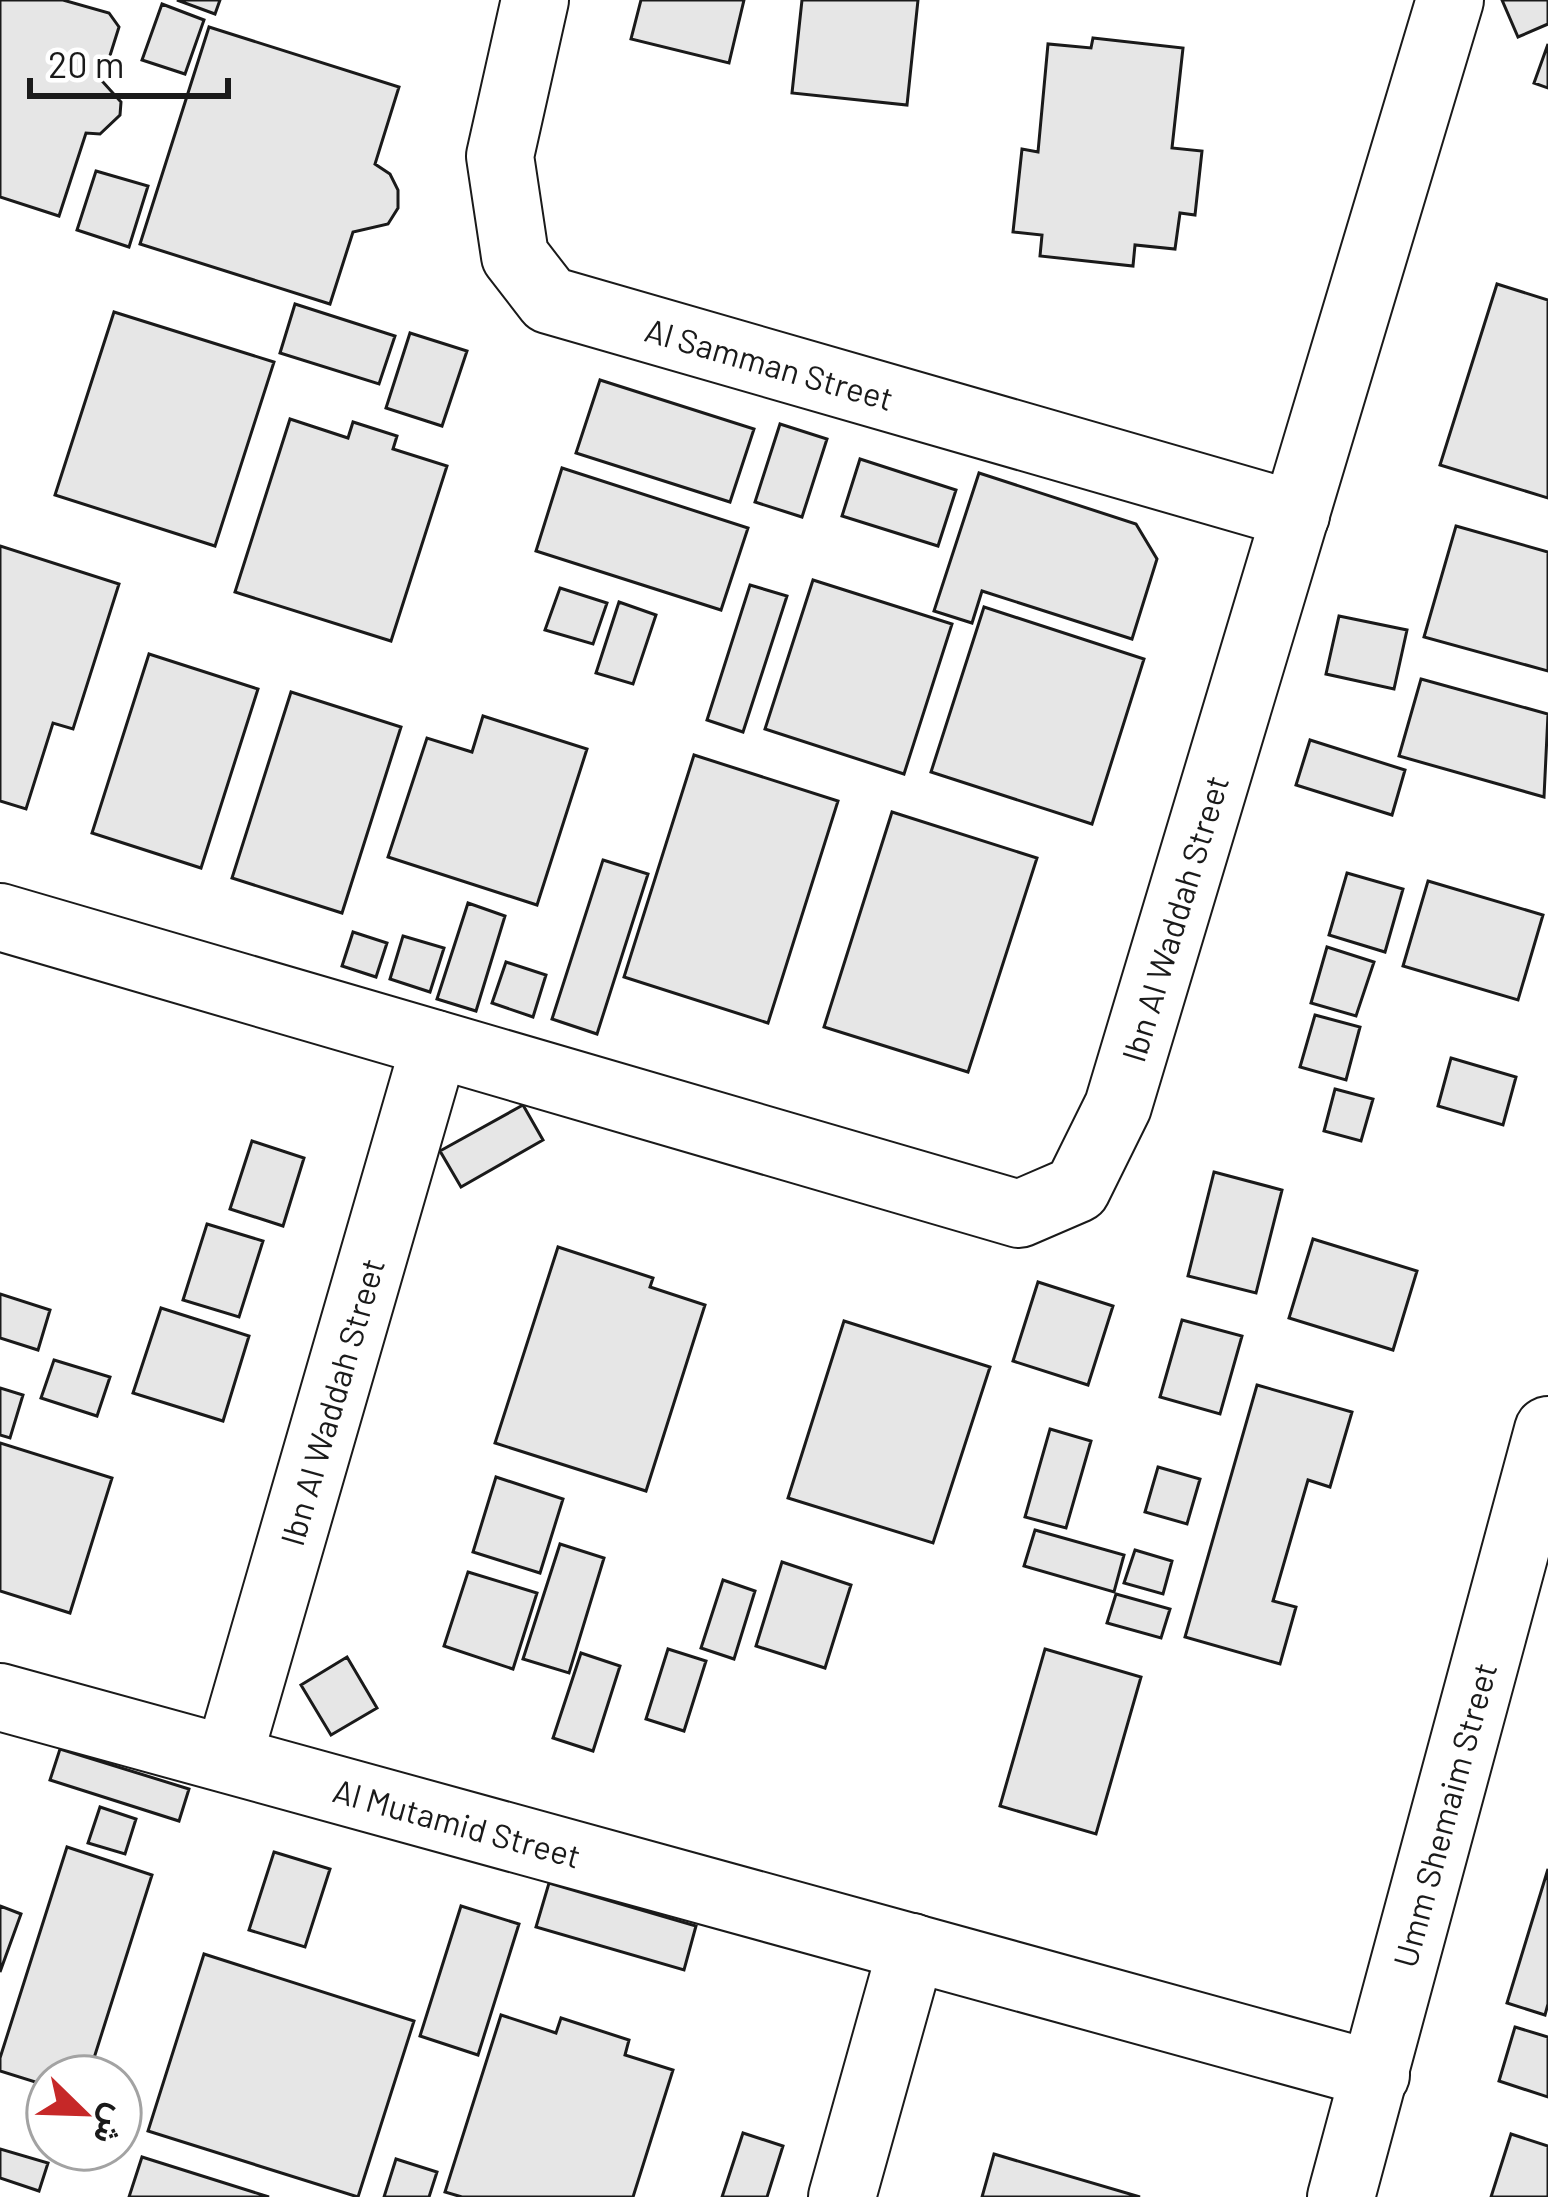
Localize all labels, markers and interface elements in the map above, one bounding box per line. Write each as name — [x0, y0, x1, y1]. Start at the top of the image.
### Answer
scale bar — [30, 24, 228, 98]
text: 20 m — [48, 42, 125, 85]
street label: Al Samman Street — [641, 309, 898, 418]
street label: Ibn Al Waddah Street — [1112, 770, 1236, 1066]
street label: Ibn Al Waddah Street — [271, 1253, 392, 1550]
street label: Umm Shemaim Street — [1384, 1658, 1504, 1971]
street label: Al Mutamid Street — [329, 1770, 585, 1876]
north arrow — [24, 2053, 144, 2173]
text: ش — [85, 2098, 139, 2151]

